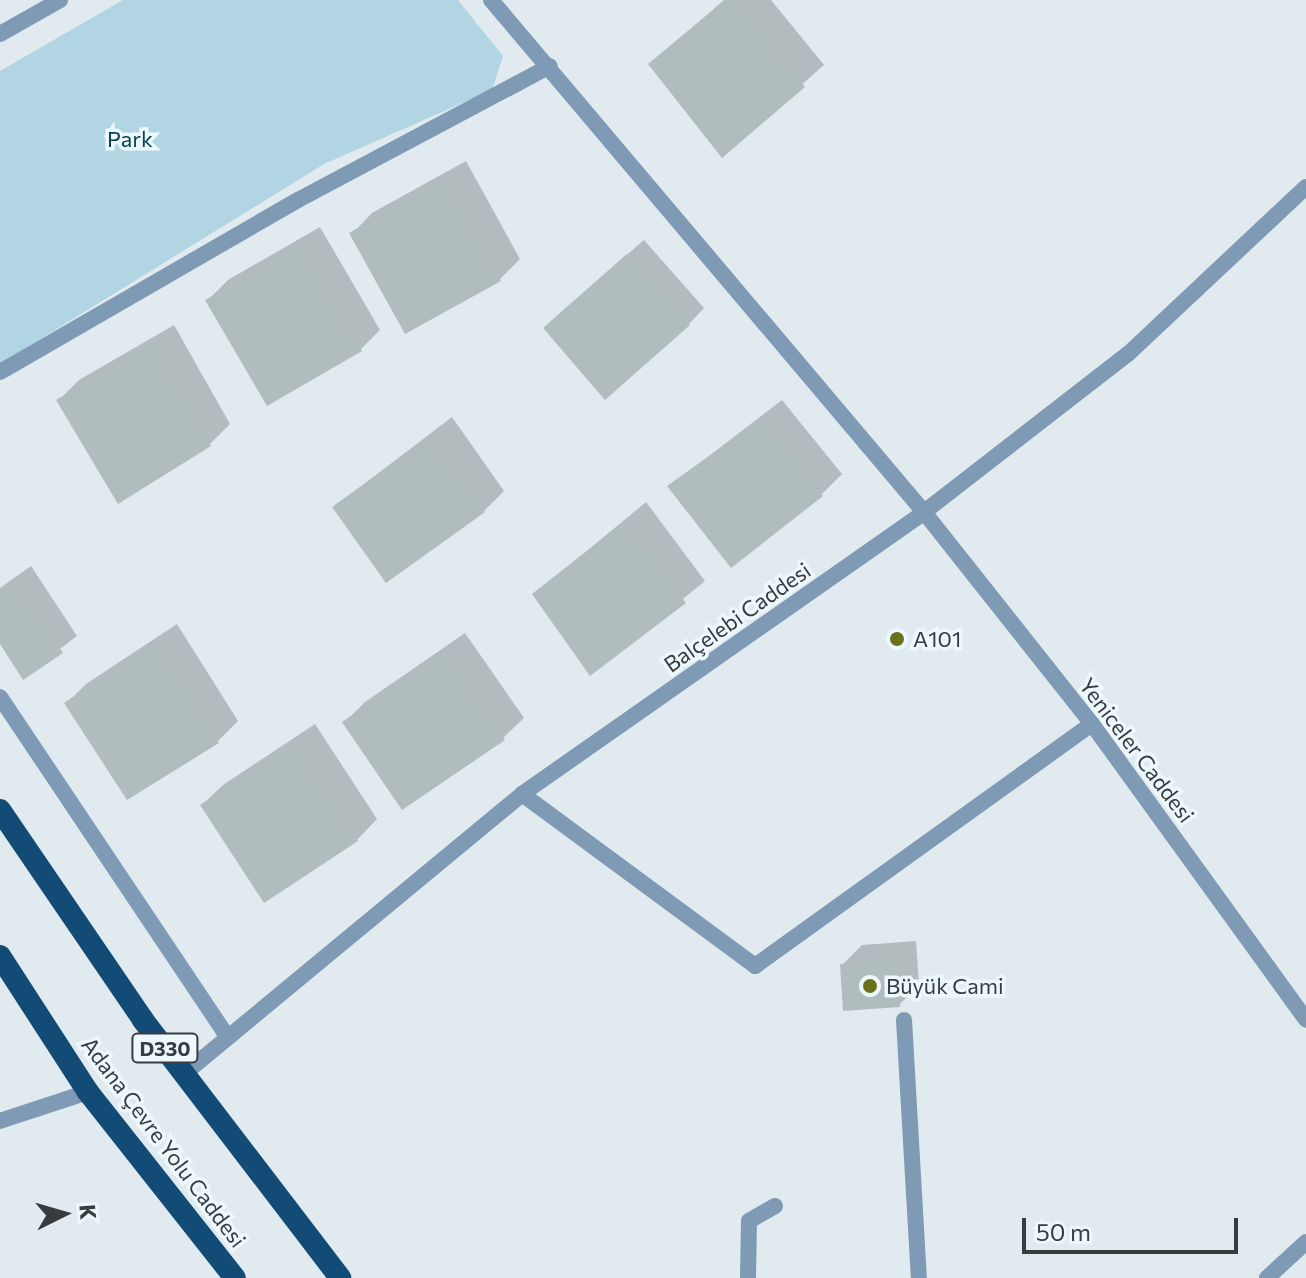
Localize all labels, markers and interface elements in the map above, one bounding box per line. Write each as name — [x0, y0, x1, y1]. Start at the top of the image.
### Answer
park label: Park — [107, 126, 153, 152]
street label: Balçelebi Caddesi — [659, 557, 815, 677]
place label: A101 — [913, 626, 961, 652]
marker: A101 — [888, 630, 906, 648]
street label: Yeniceler Caddesi — [1074, 673, 1200, 827]
place label: Büyük Cami — [886, 973, 1004, 999]
marker: Büyük Cami — [861, 977, 879, 995]
street label: Adana Çevre Yolu Caddesi — [76, 1032, 252, 1252]
road number: D330 — [131, 1032, 199, 1064]
north arrow — [24, 1174, 104, 1254]
scale bar — [1026, 1202, 1242, 1252]
text: K — [74, 1203, 103, 1221]
text: 50 m — [1036, 1217, 1091, 1246]

